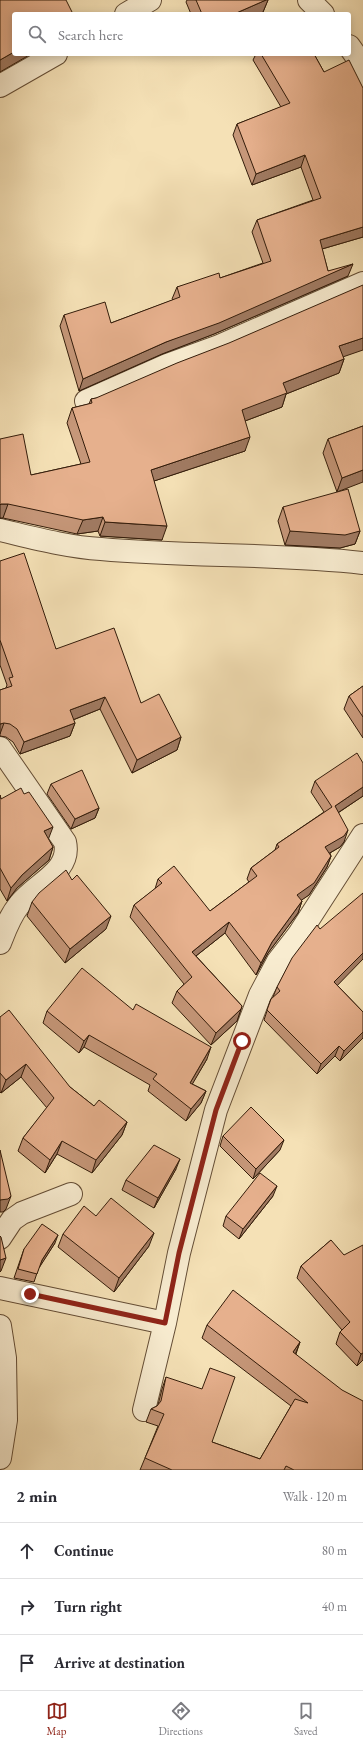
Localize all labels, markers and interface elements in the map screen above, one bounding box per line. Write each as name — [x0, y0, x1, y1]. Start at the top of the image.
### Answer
search box — [12, 12, 351, 56]
icon: search — [26, 23, 48, 45]
text: Search here — [58, 25, 123, 44]
route start — [233, 1032, 251, 1050]
route end — [21, 1285, 39, 1303]
text: 2 min — [16, 1485, 57, 1507]
text: Walk · 120 m — [283, 1488, 347, 1505]
icon: ahead — [16, 1540, 38, 1562]
text: Continue — [54, 1541, 114, 1560]
text: 80 m — [322, 1542, 347, 1559]
icon: right — [16, 1596, 38, 1618]
text: Turn right — [54, 1597, 122, 1616]
text: 40 m — [322, 1598, 347, 1615]
icon: arrive — [16, 1652, 38, 1674]
text: Arrive at destination — [54, 1653, 185, 1672]
tab: Map — [46, 1700, 68, 1738]
tab: Directions — [159, 1700, 203, 1738]
tab: Saved — [294, 1700, 317, 1738]

